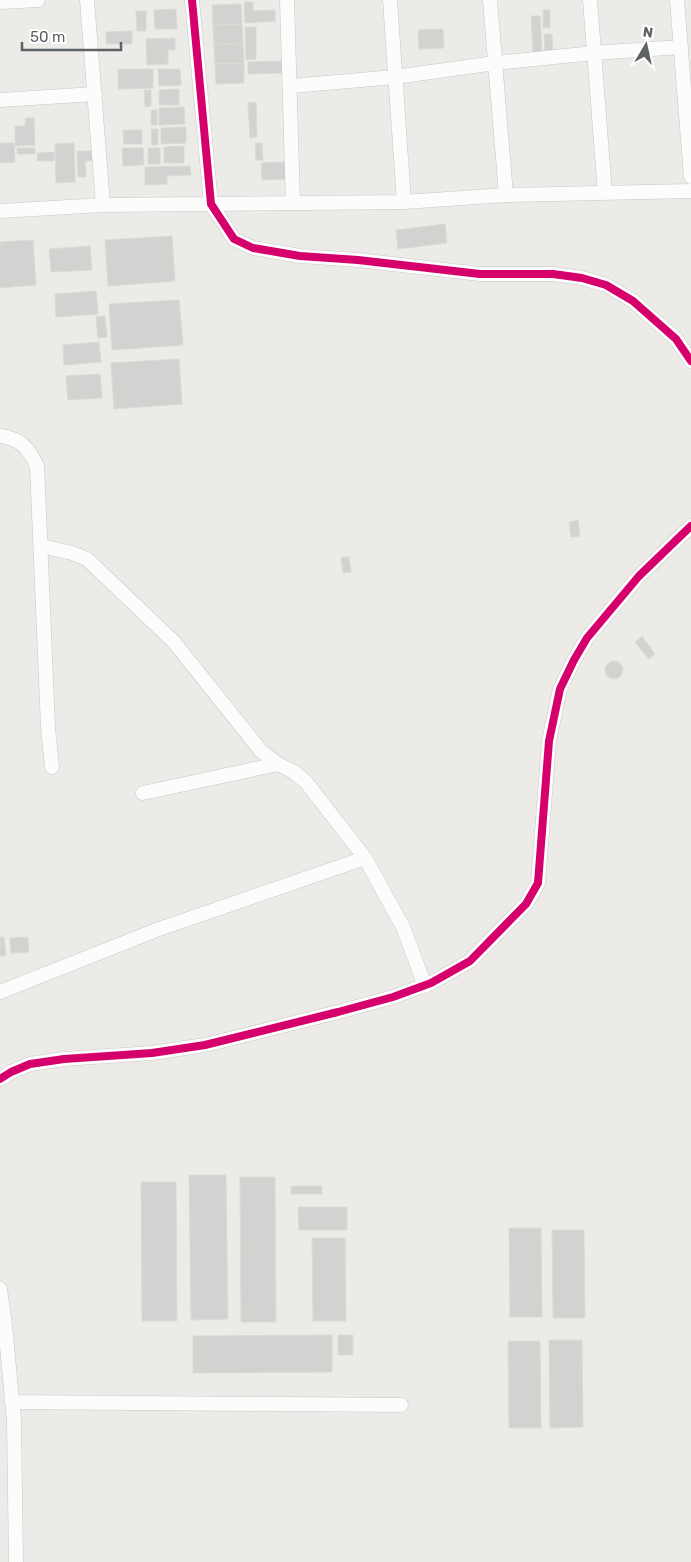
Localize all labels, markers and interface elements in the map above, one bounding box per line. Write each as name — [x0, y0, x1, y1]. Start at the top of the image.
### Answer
scale bar — [22, 20, 121, 52]
north arrow — [621, 20, 671, 70]
text: N — [642, 23, 654, 42]
text: 50 m — [30, 28, 65, 46]

